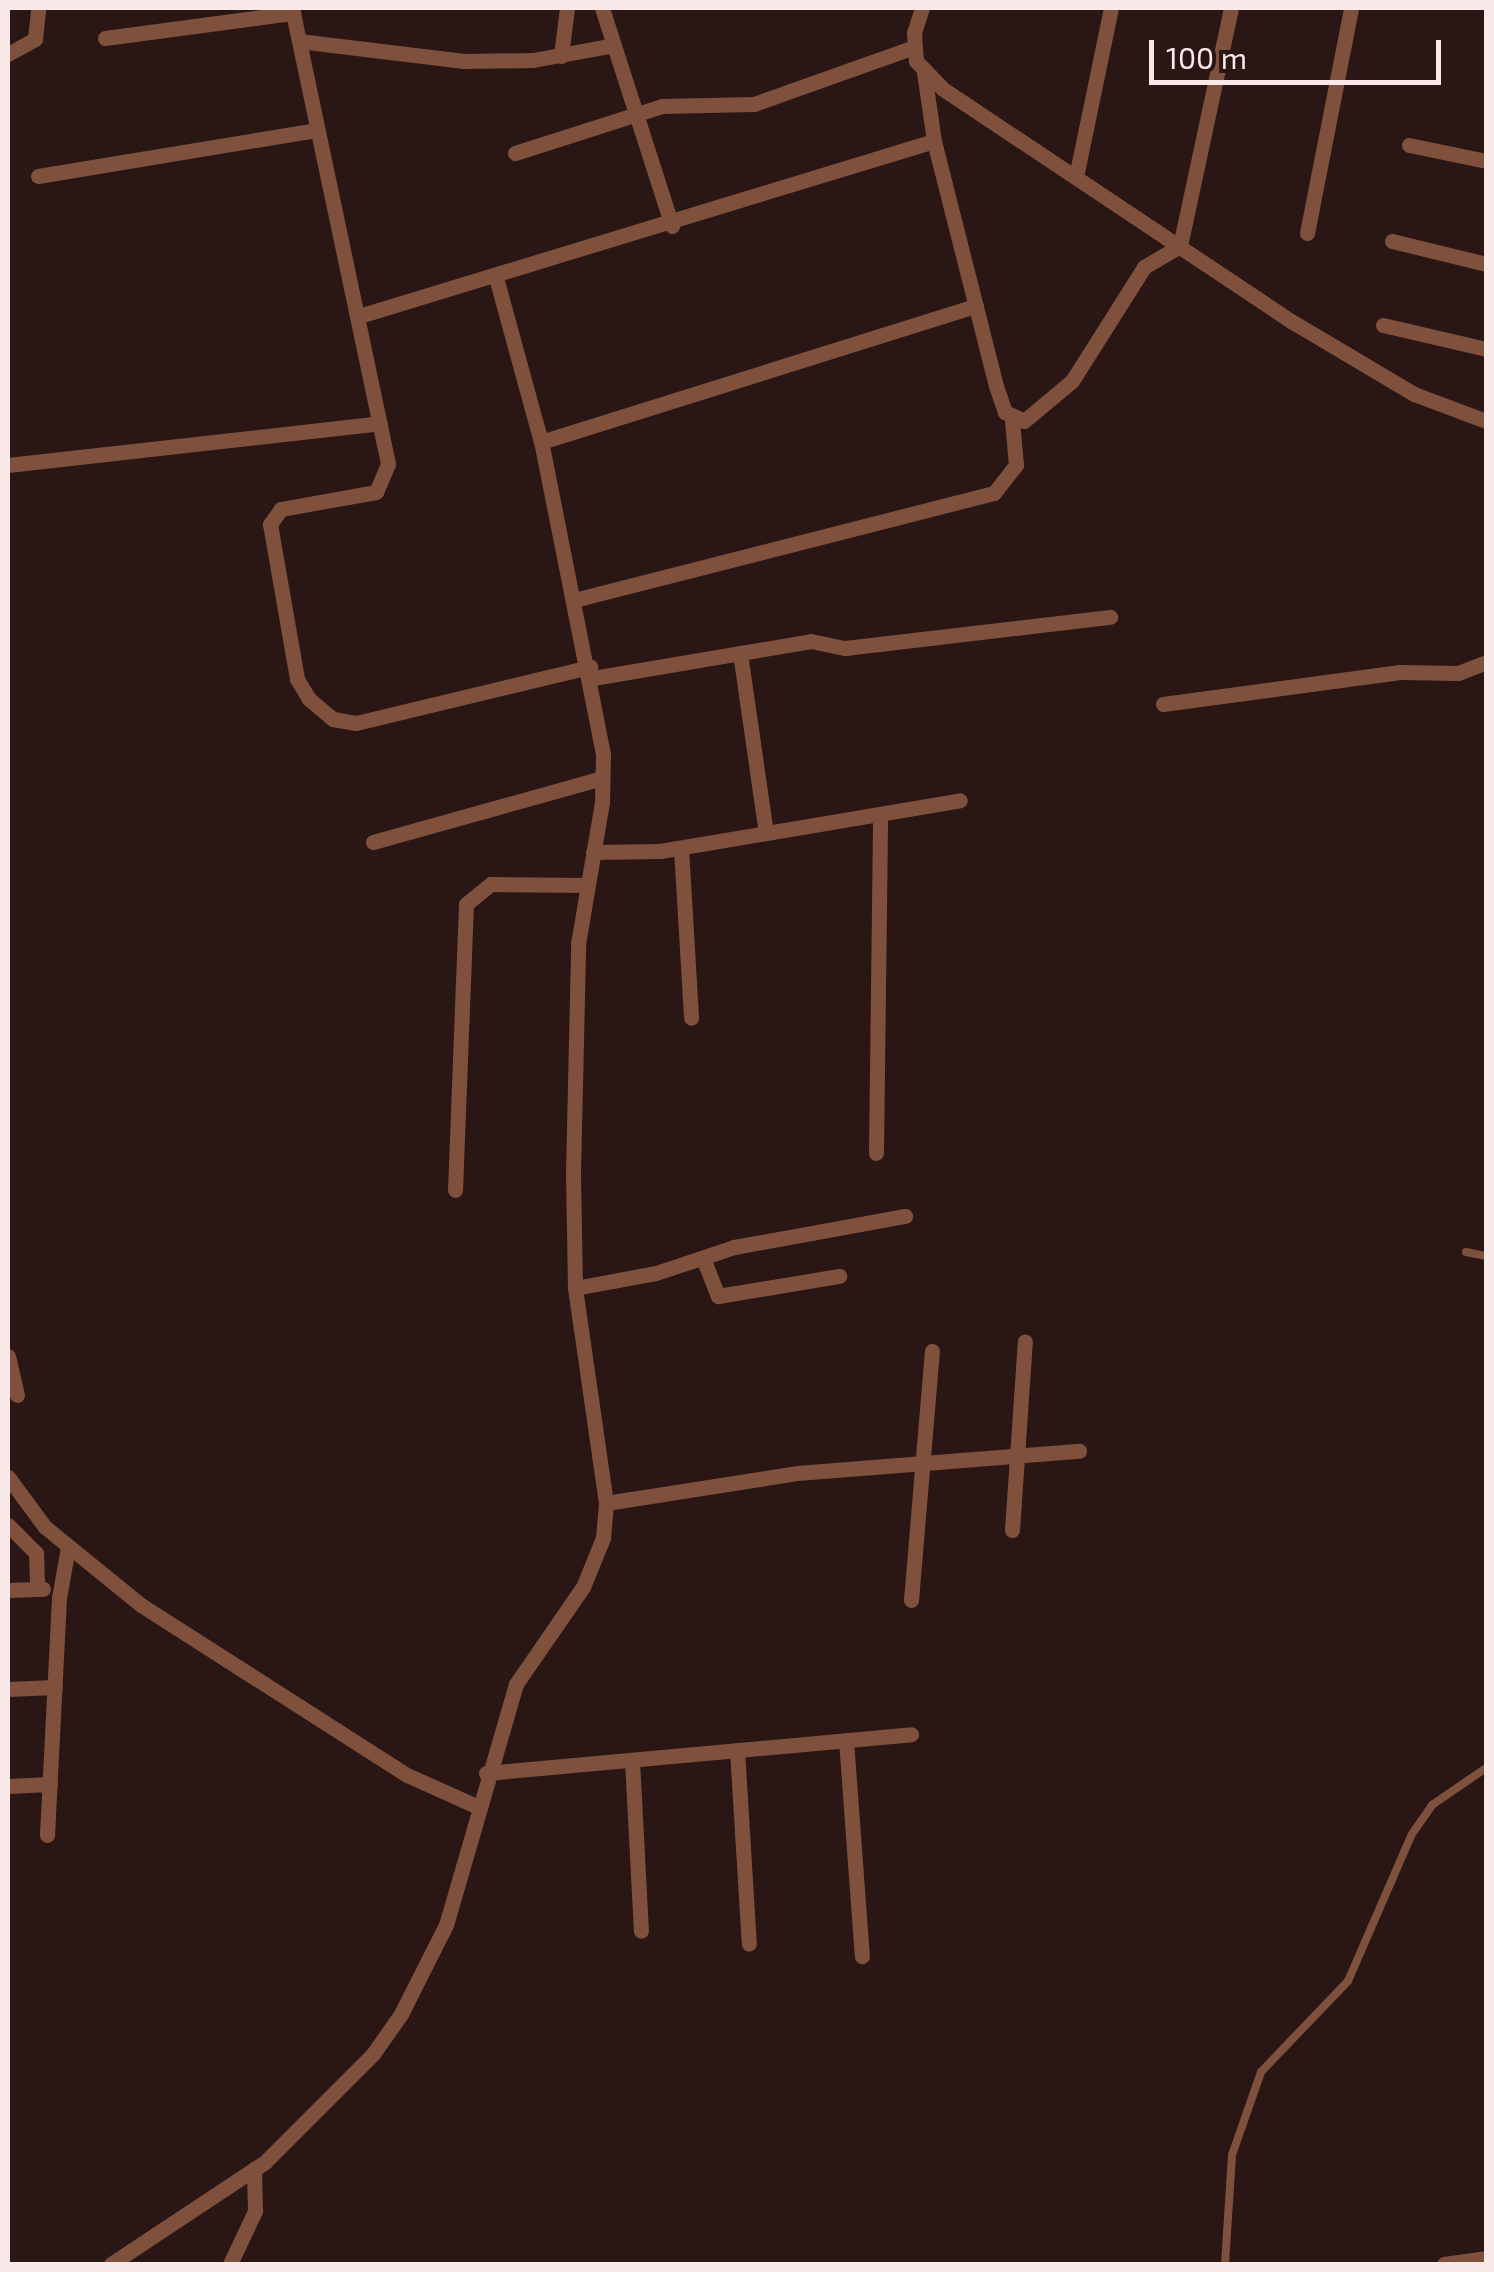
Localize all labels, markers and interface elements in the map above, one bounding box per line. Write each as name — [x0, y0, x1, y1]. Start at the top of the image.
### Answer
scale bar — [1154, 20, 1446, 82]
text: 100 m — [1166, 39, 1247, 75]

